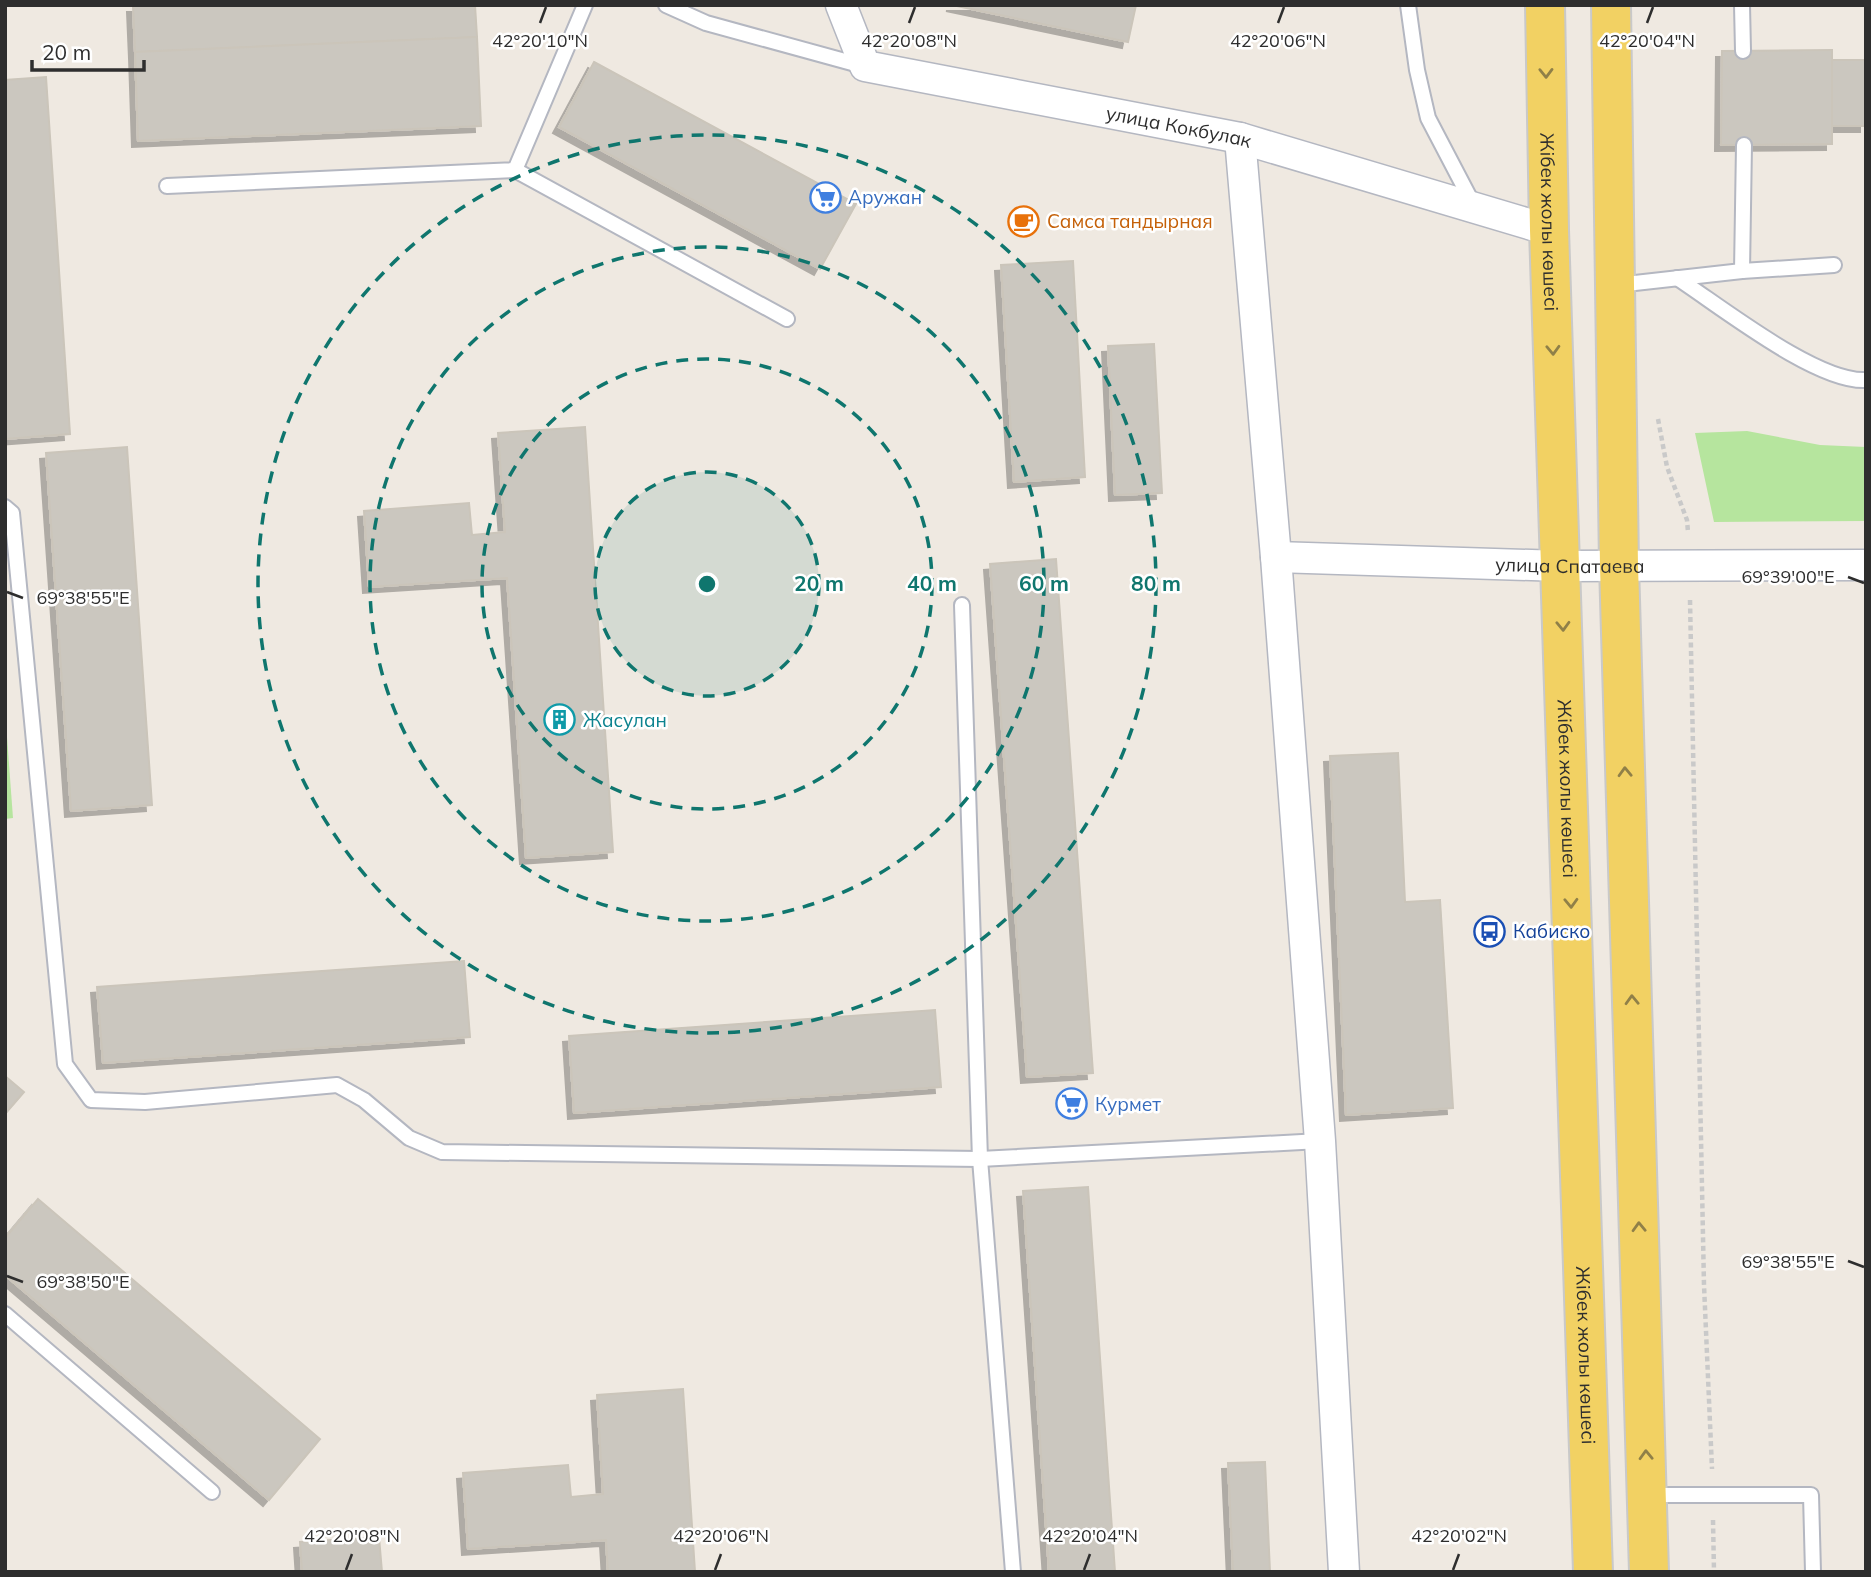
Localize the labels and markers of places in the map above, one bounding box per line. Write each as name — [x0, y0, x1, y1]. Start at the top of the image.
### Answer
supermarket icon: Аружан — [808, 180, 842, 214]
place label: Аружан — [848, 185, 922, 209]
cafe icon: Самса тандырная — [1007, 204, 1041, 238]
place label: Самса тандырная — [1047, 209, 1213, 233]
centre of rings — [695, 572, 719, 596]
building icon: Жасулан — [543, 703, 577, 737]
place label: Жасулан — [583, 708, 667, 732]
bus stop icon: Кабиско — [1473, 914, 1507, 948]
place label: Кабиско — [1513, 919, 1590, 943]
supermarket icon: Курмет — [1055, 1087, 1089, 1121]
place label: Курмет — [1095, 1092, 1161, 1116]

